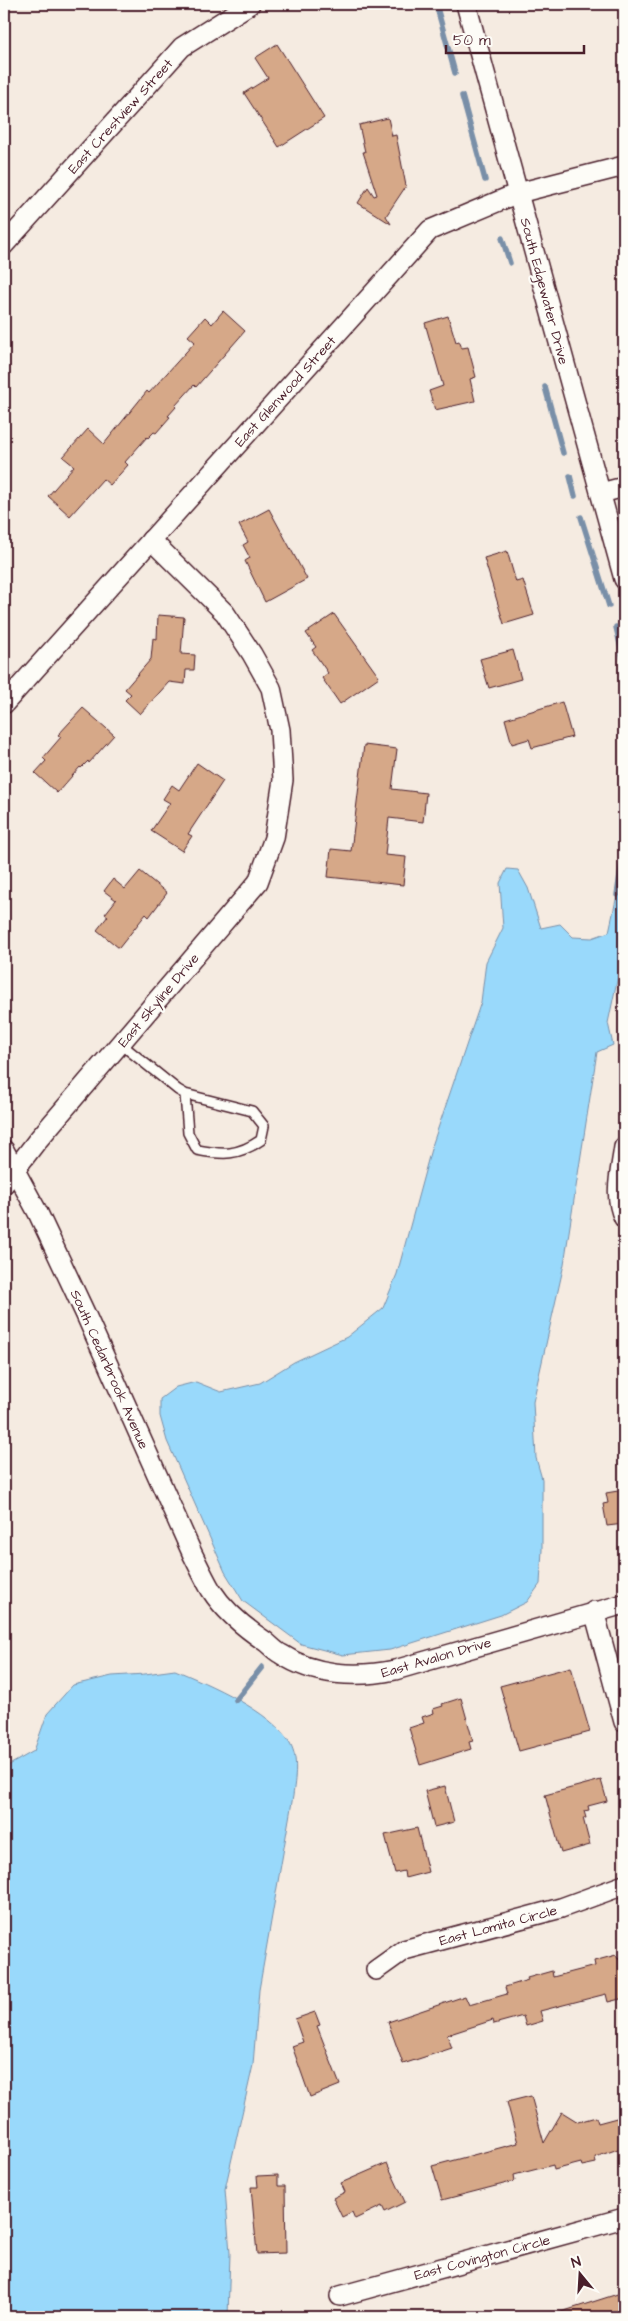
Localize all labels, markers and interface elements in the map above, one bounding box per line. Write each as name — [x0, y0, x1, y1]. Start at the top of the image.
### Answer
scale bar — [446, 22, 583, 54]
text: 50 m — [453, 30, 491, 51]
street label: East Crestview Street — [64, 54, 178, 179]
street label: South Edgewater Drive — [515, 216, 573, 367]
street label: East Glenwood Street — [230, 332, 341, 452]
street label: East Skyline Drive — [113, 949, 204, 1052]
street label: South Cedarbrook Avenue — [65, 1286, 154, 1453]
street label: East Avalon Drive — [379, 1633, 494, 1683]
street label: East Lomita Circle — [437, 1901, 560, 1951]
street label: East Covington Circle — [412, 2230, 553, 2286]
north arrow — [556, 2248, 606, 2298]
text: N — [569, 2252, 584, 2273]

